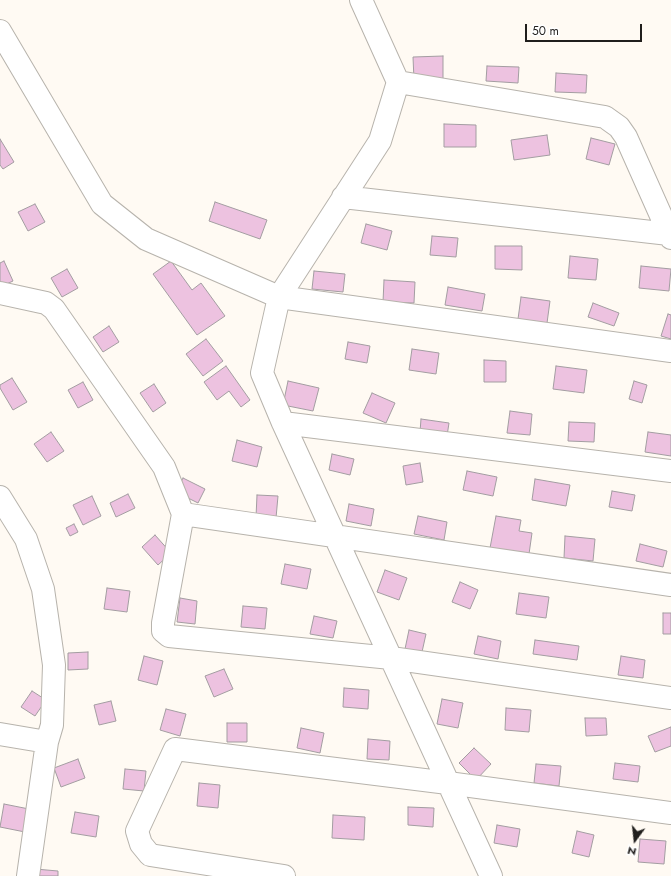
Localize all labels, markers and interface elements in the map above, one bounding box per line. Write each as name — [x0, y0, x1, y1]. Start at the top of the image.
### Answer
scale bar — [527, 16, 644, 42]
text: 50 m — [532, 22, 559, 40]
north arrow — [615, 820, 655, 860]
text: N — [626, 843, 638, 860]

